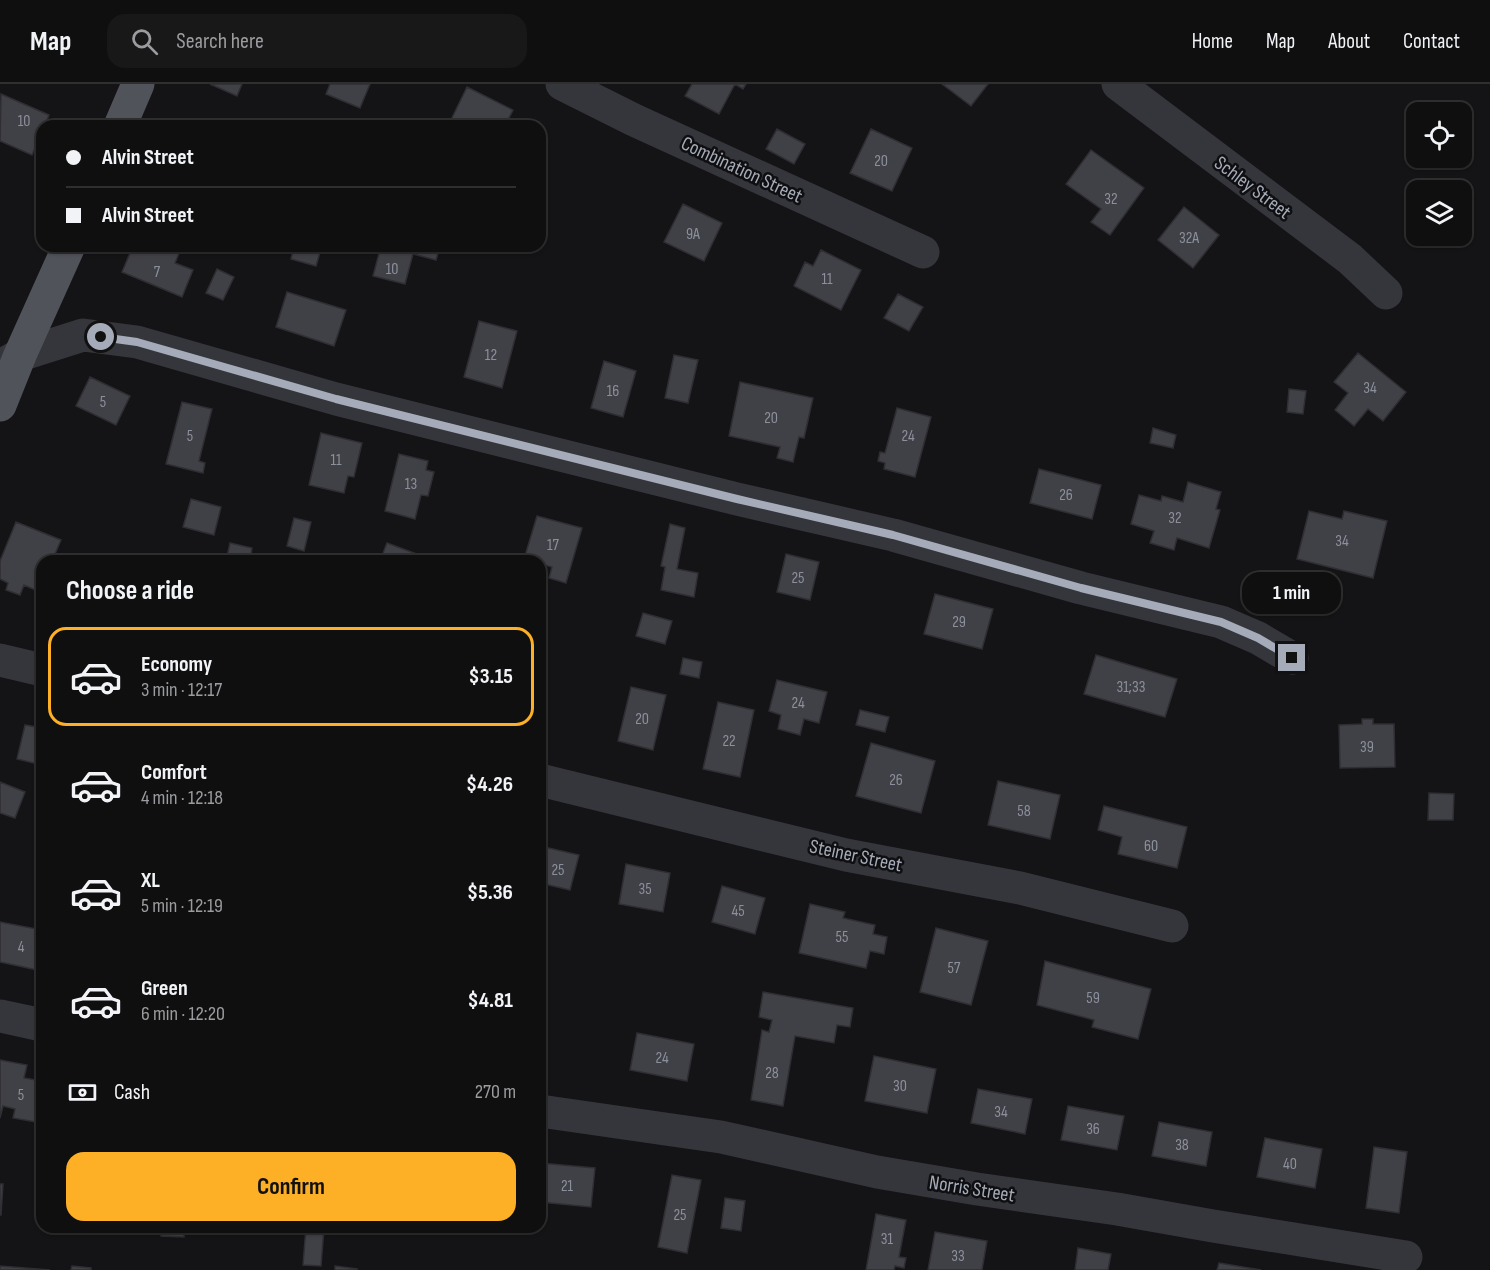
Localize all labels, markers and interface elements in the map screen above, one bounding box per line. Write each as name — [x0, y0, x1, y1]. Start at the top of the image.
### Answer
search box — [107, 14, 527, 68]
text: Map — [30, 25, 71, 58]
icon: search — [128, 25, 161, 58]
text: Search here — [176, 28, 264, 55]
text: Home — [1192, 29, 1233, 54]
text: Map — [1266, 29, 1295, 54]
text: About — [1328, 29, 1370, 54]
text: Contact — [1403, 29, 1460, 54]
map controls — [1406, 102, 1472, 246]
button: locate — [1406, 102, 1472, 168]
house number: 10 — [18, 112, 30, 131]
street label: Combination Street — [677, 131, 806, 208]
text: Alvin Street — [102, 144, 194, 171]
street label: Schley Street — [1209, 151, 1295, 224]
house number: 20 — [874, 152, 888, 171]
button: layers — [1406, 180, 1472, 246]
house number: 32 — [1104, 190, 1118, 209]
text: Alvin Street — [102, 202, 194, 229]
house number: 9A — [686, 225, 700, 244]
house number: 32A — [1179, 229, 1199, 248]
house number: 10 — [386, 260, 398, 279]
house number: 7 — [154, 263, 161, 282]
house number: 11 — [821, 270, 833, 289]
route start — [87, 323, 114, 350]
house number: 12 — [485, 346, 497, 365]
house number: 34 — [1363, 379, 1377, 398]
house number: 16 — [607, 382, 619, 401]
house number: 5 — [100, 393, 106, 412]
house number: 20 — [764, 409, 778, 428]
house number: 5 — [187, 427, 193, 446]
house number: 24 — [901, 427, 915, 446]
house number: 11 — [330, 451, 342, 470]
house number: 13 — [405, 475, 417, 494]
house number: 26 — [1059, 486, 1073, 505]
house number: 32 — [1168, 509, 1182, 528]
house number: 34 — [1335, 532, 1349, 551]
house number: 17 — [547, 536, 560, 555]
house number: 25 — [791, 569, 805, 588]
callout: 1 min — [1242, 571, 1342, 613]
text: Choose a ride — [66, 575, 194, 607]
text: 1 min — [1273, 581, 1310, 605]
house number: 29 — [952, 613, 966, 632]
route end — [1278, 644, 1305, 671]
icon: car — [69, 650, 123, 704]
text: Economy — [141, 651, 212, 678]
text: $3.15 — [468, 663, 513, 690]
text: 3 min · 12:17 — [141, 678, 222, 702]
house number: 31;33 — [1117, 678, 1145, 697]
house number: 24 — [791, 694, 805, 713]
house number: 20 — [635, 710, 649, 729]
house number: 22 — [722, 732, 736, 751]
house number: 39 — [1360, 738, 1374, 757]
icon: car — [69, 758, 123, 812]
text: Comfort — [141, 759, 207, 786]
text: $4.26 — [466, 771, 513, 798]
house number: 26 — [889, 771, 903, 790]
text: 4 min · 12:18 — [141, 786, 223, 810]
house number: 58 — [1017, 802, 1031, 821]
street label: Steiner Street — [807, 834, 904, 877]
house number: 60 — [1144, 837, 1158, 856]
house number: 25 — [551, 861, 565, 880]
icon: car — [69, 866, 123, 920]
text: XL — [141, 867, 160, 894]
text: $5.36 — [467, 879, 513, 906]
house number: 35 — [638, 880, 652, 899]
text: 5 min · 12:19 — [141, 894, 223, 918]
house number: 45 — [731, 902, 745, 921]
house number: 55 — [836, 928, 848, 947]
house number: 4 — [18, 938, 25, 957]
house number: 57 — [948, 959, 961, 978]
icon: car — [69, 974, 123, 1028]
text: Green — [141, 975, 188, 1002]
text: $4.81 — [468, 987, 513, 1014]
house number: 59 — [1086, 989, 1100, 1008]
text: 6 min · 12:20 — [141, 1002, 225, 1026]
house number: 24 — [655, 1049, 669, 1068]
house number: 28 — [765, 1064, 779, 1083]
icon: cash — [66, 1076, 99, 1109]
house number: 30 — [893, 1077, 907, 1096]
text: Cash — [114, 1079, 150, 1106]
text: 270 m — [475, 1080, 516, 1104]
house number: 5 — [18, 1086, 24, 1105]
house number: 34 — [994, 1103, 1008, 1122]
house number: 36 — [1086, 1120, 1100, 1139]
house number: 38 — [1175, 1136, 1189, 1155]
button: Confirm — [66, 1152, 516, 1221]
house number: 40 — [1283, 1155, 1297, 1174]
street label: Norris Street — [927, 1170, 1016, 1208]
house number: 21 — [561, 1177, 574, 1196]
house number: 25 — [673, 1206, 687, 1225]
house number: 31 — [881, 1230, 894, 1249]
house number: 33 — [951, 1247, 965, 1266]

